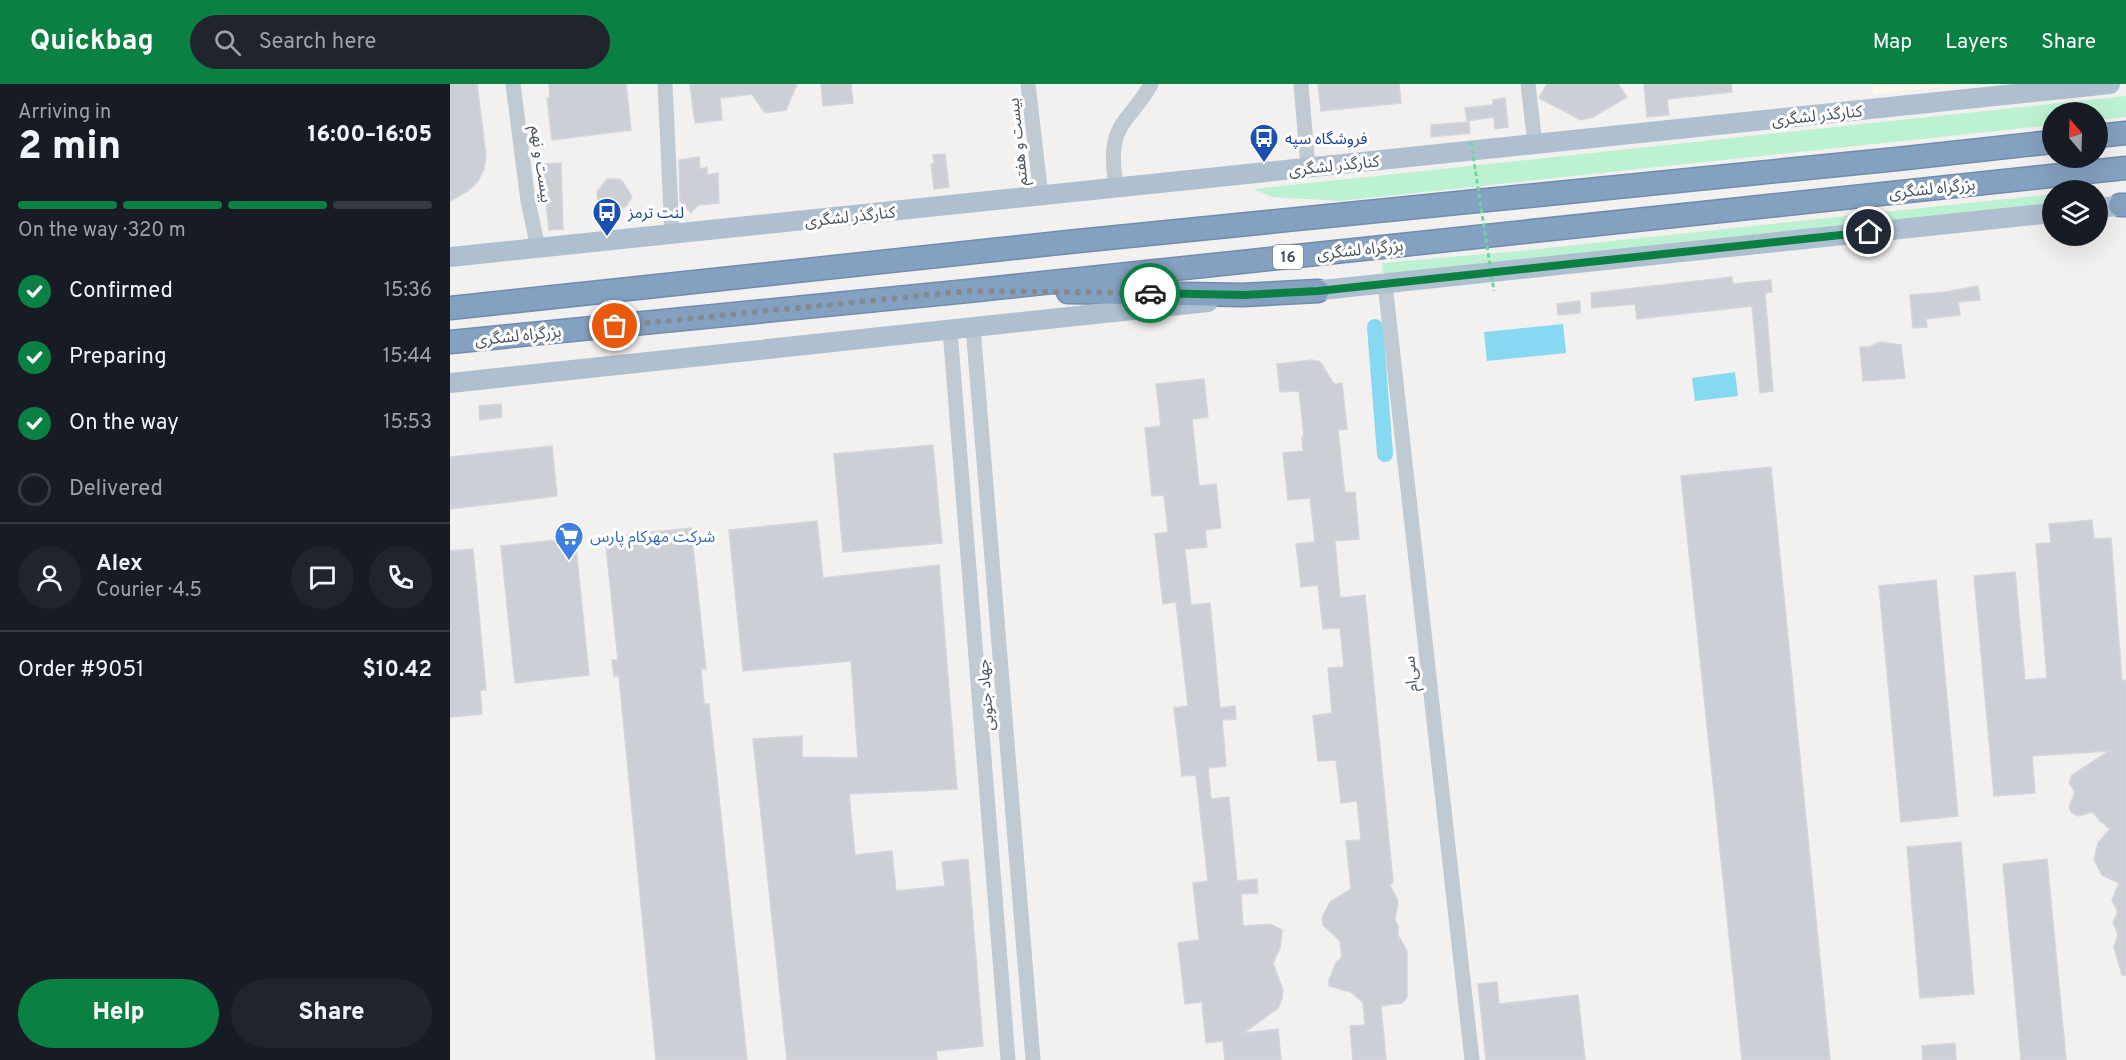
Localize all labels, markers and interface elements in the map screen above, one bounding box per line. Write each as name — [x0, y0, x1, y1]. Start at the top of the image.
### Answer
search box — [190, 15, 610, 69]
text: Quickbag — [30, 24, 154, 60]
icon: search — [211, 26, 244, 59]
text: Search here — [259, 29, 376, 56]
text: Map — [1873, 29, 1912, 56]
text: Layers — [1945, 29, 2008, 56]
text: Share — [2041, 29, 2096, 56]
street label: بیست و هفتم — [1004, 97, 1035, 187]
text: Arriving in — [18, 100, 111, 126]
street label: کنارگذر لشگری — [1771, 102, 1864, 132]
north arrow — [2042, 102, 2108, 168]
map controls — [2042, 102, 2108, 246]
text: 16:00–16:05 — [308, 122, 432, 149]
bus stop icon: فروشگاه سپه — [1248, 122, 1280, 164]
text: 2 min — [18, 124, 121, 173]
street label: بیست و نهم — [524, 125, 555, 204]
place label: فروشگاه سپه — [1285, 130, 1368, 150]
street label: کنارگذر لشگری — [1288, 152, 1381, 182]
street label: بزرگراه لشگری — [1888, 176, 1976, 204]
button: layers — [2042, 180, 2108, 246]
bus stop icon: لنت ترمز — [591, 196, 623, 238]
street label: کنارگذر لشگری — [804, 203, 897, 233]
place label: لنت ترمز — [627, 204, 684, 224]
pin — [1843, 206, 1894, 257]
icon: home — [1852, 215, 1885, 248]
text: On the way · 320 m — [18, 218, 186, 244]
street label: بزرگراه لشگری — [1316, 237, 1404, 265]
road number: 16 — [1273, 245, 1303, 269]
courier — [1120, 263, 1180, 323]
icon: check — [18, 275, 51, 308]
icon: car — [1134, 277, 1167, 310]
text: Confirmed — [69, 278, 173, 305]
text: 15:36 — [384, 278, 432, 304]
pin — [589, 300, 640, 351]
icon: bag — [598, 309, 631, 342]
street label: بزرگراه لشگری — [474, 323, 562, 351]
icon: check — [18, 341, 51, 374]
text: Preparing — [69, 344, 167, 371]
text: 15:44 — [383, 344, 432, 370]
icon: check — [18, 407, 51, 440]
text: On the way — [69, 410, 179, 437]
text: 15:53 — [383, 410, 432, 436]
text: Delivered — [69, 476, 163, 503]
supermarket icon: شرکت مهرکام پارس — [553, 520, 585, 562]
place label: شرکت مهرکام پارس — [590, 528, 715, 549]
button: person — [18, 546, 81, 609]
button: chat — [291, 546, 354, 609]
button: phone — [369, 546, 432, 609]
text: Alex — [96, 551, 143, 578]
text: Courier · 4.5 — [96, 578, 202, 604]
street label: سی‌ام — [1400, 655, 1425, 693]
text: Order #9051 — [18, 657, 144, 684]
text: $10.42 — [363, 657, 432, 684]
street label: جهاد جنوبی — [974, 658, 1000, 732]
button: Help — [18, 979, 219, 1048]
button: Share — [231, 979, 432, 1048]

